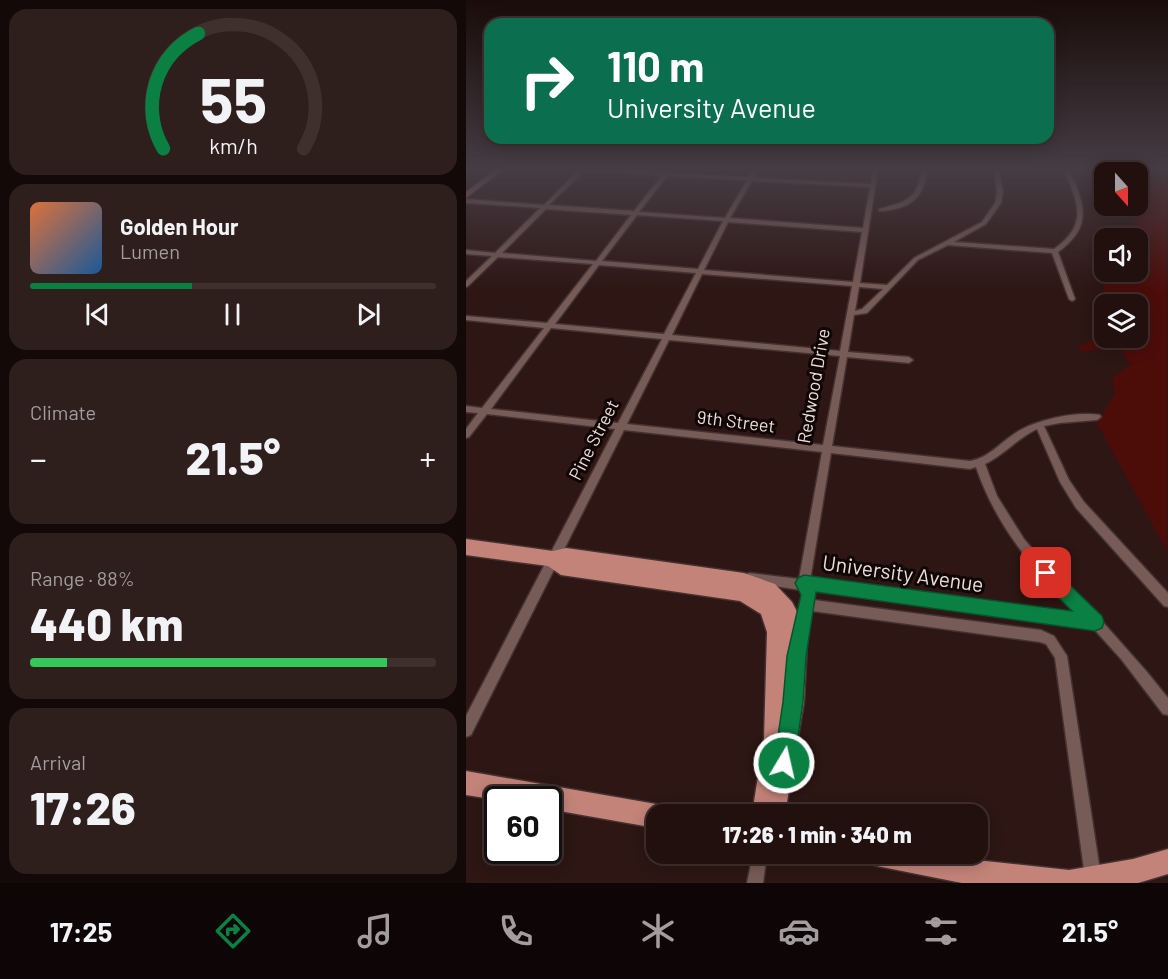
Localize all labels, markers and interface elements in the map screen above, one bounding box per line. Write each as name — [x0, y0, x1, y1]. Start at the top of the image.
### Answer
text: 110 m — [607, 40, 704, 90]
icon: right — [508, 42, 586, 120]
text: 55 — [199, 61, 267, 135]
text: University Avenue — [607, 91, 816, 123]
text: km/h — [209, 133, 257, 158]
north arrow — [1094, 162, 1148, 216]
map controls — [1094, 162, 1148, 348]
text: Golden Hour — [120, 213, 238, 239]
button: sound — [1094, 228, 1148, 282]
text: Lumen — [120, 239, 180, 263]
button: layers — [1094, 294, 1148, 348]
icon: previous — [81, 298, 114, 331]
icon: pause — [216, 298, 249, 331]
icon: next — [352, 298, 385, 331]
street label: Redwood Drive — [792, 327, 834, 445]
street label: Pine Street — [564, 396, 623, 483]
text: Climate — [30, 400, 96, 424]
street label: 9th Street — [696, 405, 776, 437]
text: 21.5° — [186, 430, 280, 484]
text: − — [30, 438, 47, 478]
text: + — [420, 438, 436, 478]
pin — [1020, 547, 1071, 598]
street label: University Avenue — [821, 549, 985, 596]
icon: arrive — [1029, 556, 1062, 589]
text: Range · 88% — [30, 566, 135, 590]
text: 440 km — [30, 596, 183, 650]
position arrow — [752, 731, 816, 795]
text: Arrival — [30, 750, 86, 774]
text: 17:26 — [30, 780, 136, 834]
speed limit sign: 60 — [484, 786, 562, 864]
text: 17:26 · 1 min · 340 m — [722, 821, 912, 847]
icon: directions — [212, 910, 254, 952]
icon: music — [354, 910, 396, 952]
icon: phone — [495, 910, 537, 952]
icon: climate — [637, 910, 679, 952]
icon: car — [778, 910, 820, 952]
icon: filters — [920, 910, 962, 952]
text: 17:25 — [50, 915, 112, 947]
text: 21.5° — [1062, 915, 1118, 947]

